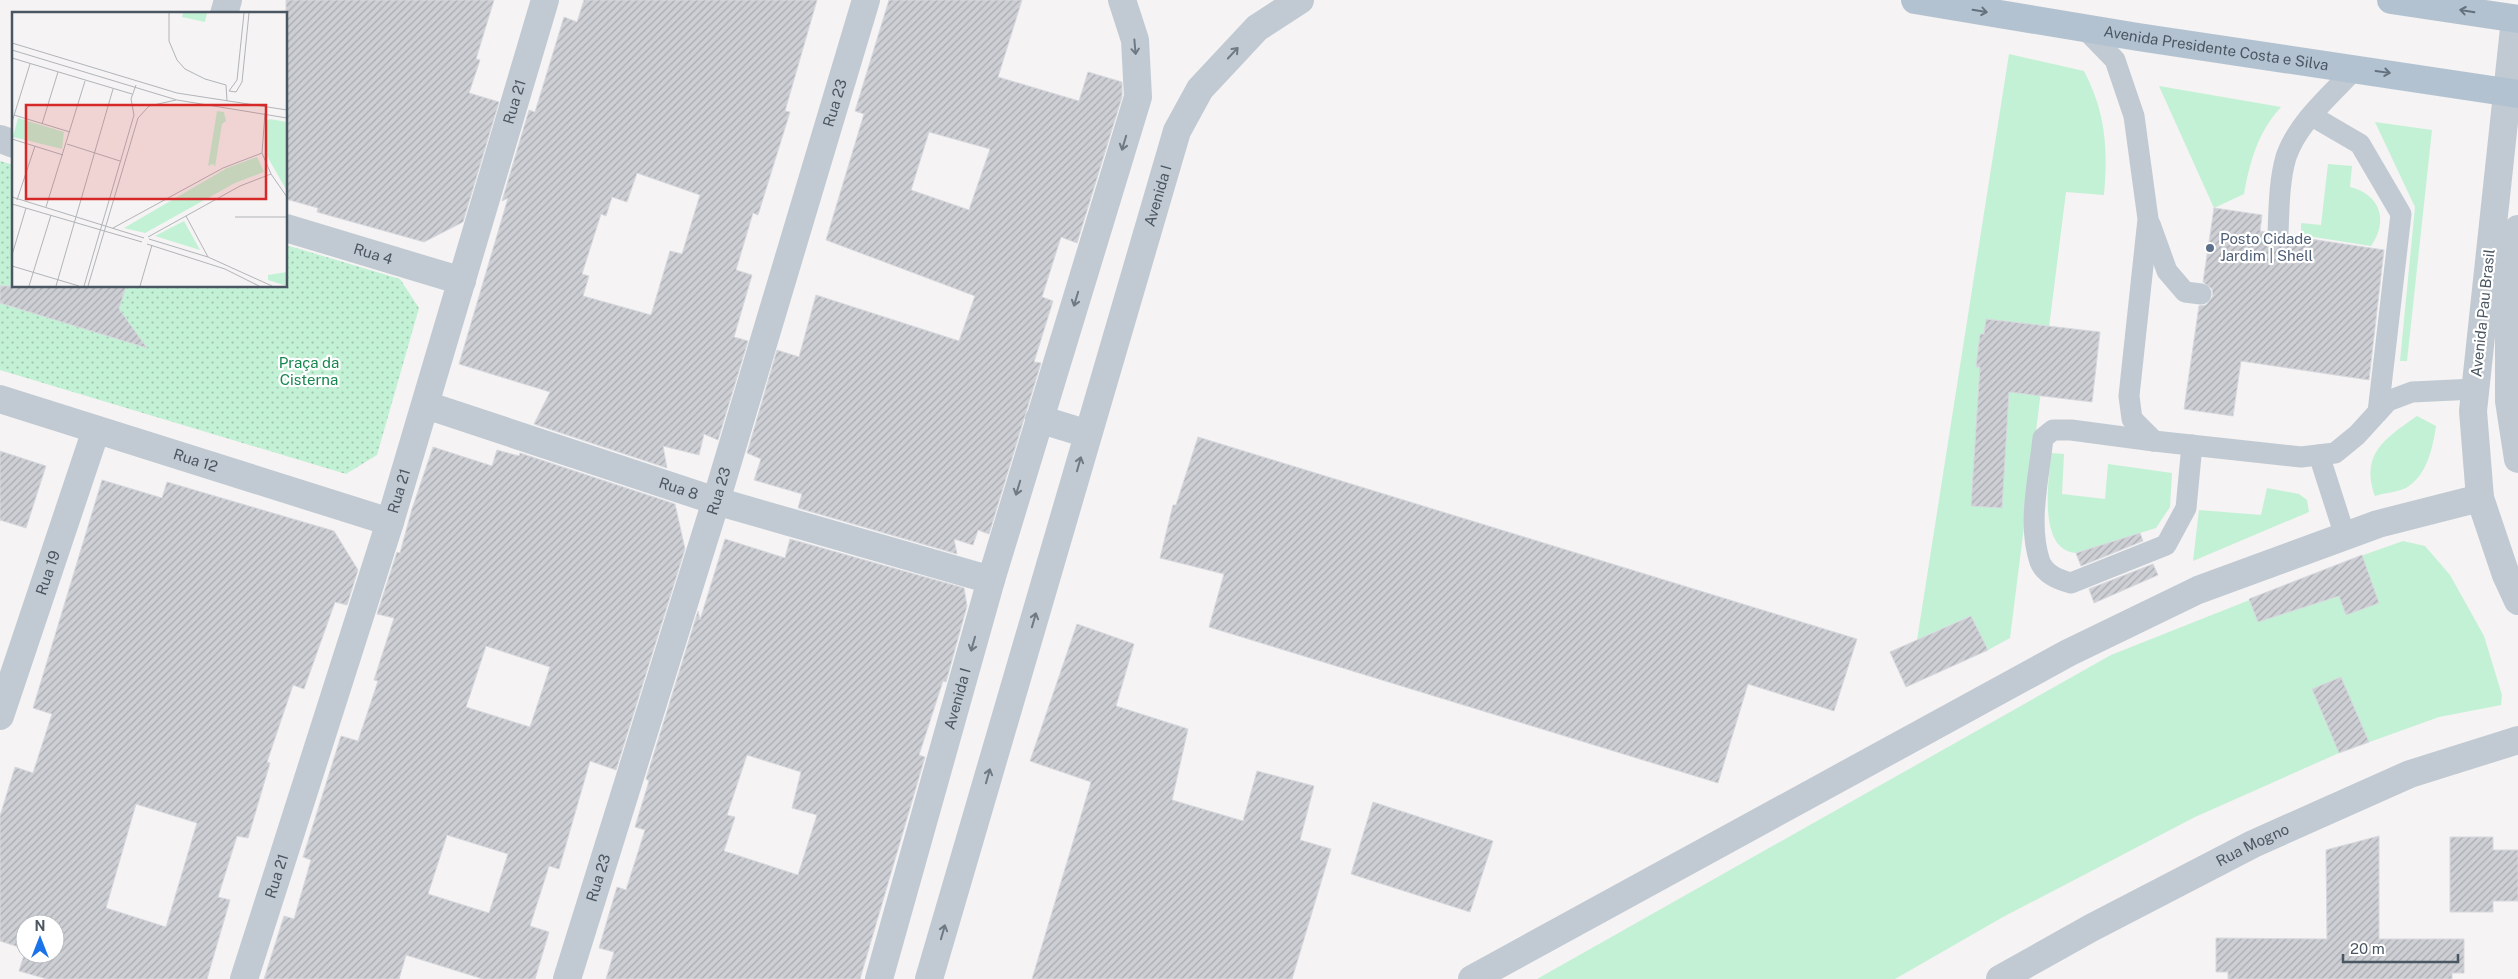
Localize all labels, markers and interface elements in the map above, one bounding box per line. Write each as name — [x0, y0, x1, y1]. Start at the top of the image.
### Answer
one-way arrow — [1971, 6, 1987, 16]
one-way arrow — [2459, 6, 2475, 16]
inset map — [12, 12, 288, 288]
street label: Avenida Presidente Costa e Silva — [2103, 22, 2330, 73]
one-way arrow — [1130, 39, 1140, 55]
one-way arrow — [1227, 47, 1239, 60]
one-way arrow — [2374, 68, 2390, 78]
street label: Rua 21 — [500, 77, 529, 126]
street label: Rua 23 — [819, 77, 850, 129]
one-way arrow — [1118, 135, 1128, 151]
street label: Avenida I — [1141, 163, 1175, 228]
place label: Posto Cidade Jardim | Shell — [2220, 230, 2313, 264]
street label: Rua 4 — [352, 240, 395, 268]
marker: Posto Cidade Jardim | Shell — [2204, 242, 2216, 254]
street label: Avenida Pau Brasil — [2467, 248, 2498, 378]
one-way arrow — [1071, 290, 1080, 306]
park label: Praça da Cisterna — [279, 354, 339, 388]
street label: Rua 12 — [171, 445, 220, 475]
one-way arrow — [1075, 456, 1084, 472]
street label: Rua 23 — [703, 465, 734, 517]
street label: Rua 21 — [384, 467, 413, 515]
street label: Rua 8 — [657, 474, 701, 503]
one-way arrow — [1013, 479, 1023, 495]
street label: Rua 19 — [32, 548, 63, 597]
one-way arrow — [1029, 613, 1039, 629]
one-way arrow — [968, 635, 977, 651]
street label: Avenida I — [940, 666, 974, 731]
one-way arrow — [984, 769, 994, 785]
street label: Rua Mogno — [2213, 820, 2292, 870]
street label: Rua 21 — [261, 852, 291, 900]
street label: Rua 23 — [583, 852, 613, 904]
north arrow — [15, 914, 65, 964]
text: N — [35, 918, 45, 934]
one-way arrow — [938, 925, 948, 941]
scale bar — [2343, 932, 2458, 964]
text: 20 m — [2350, 940, 2385, 957]

